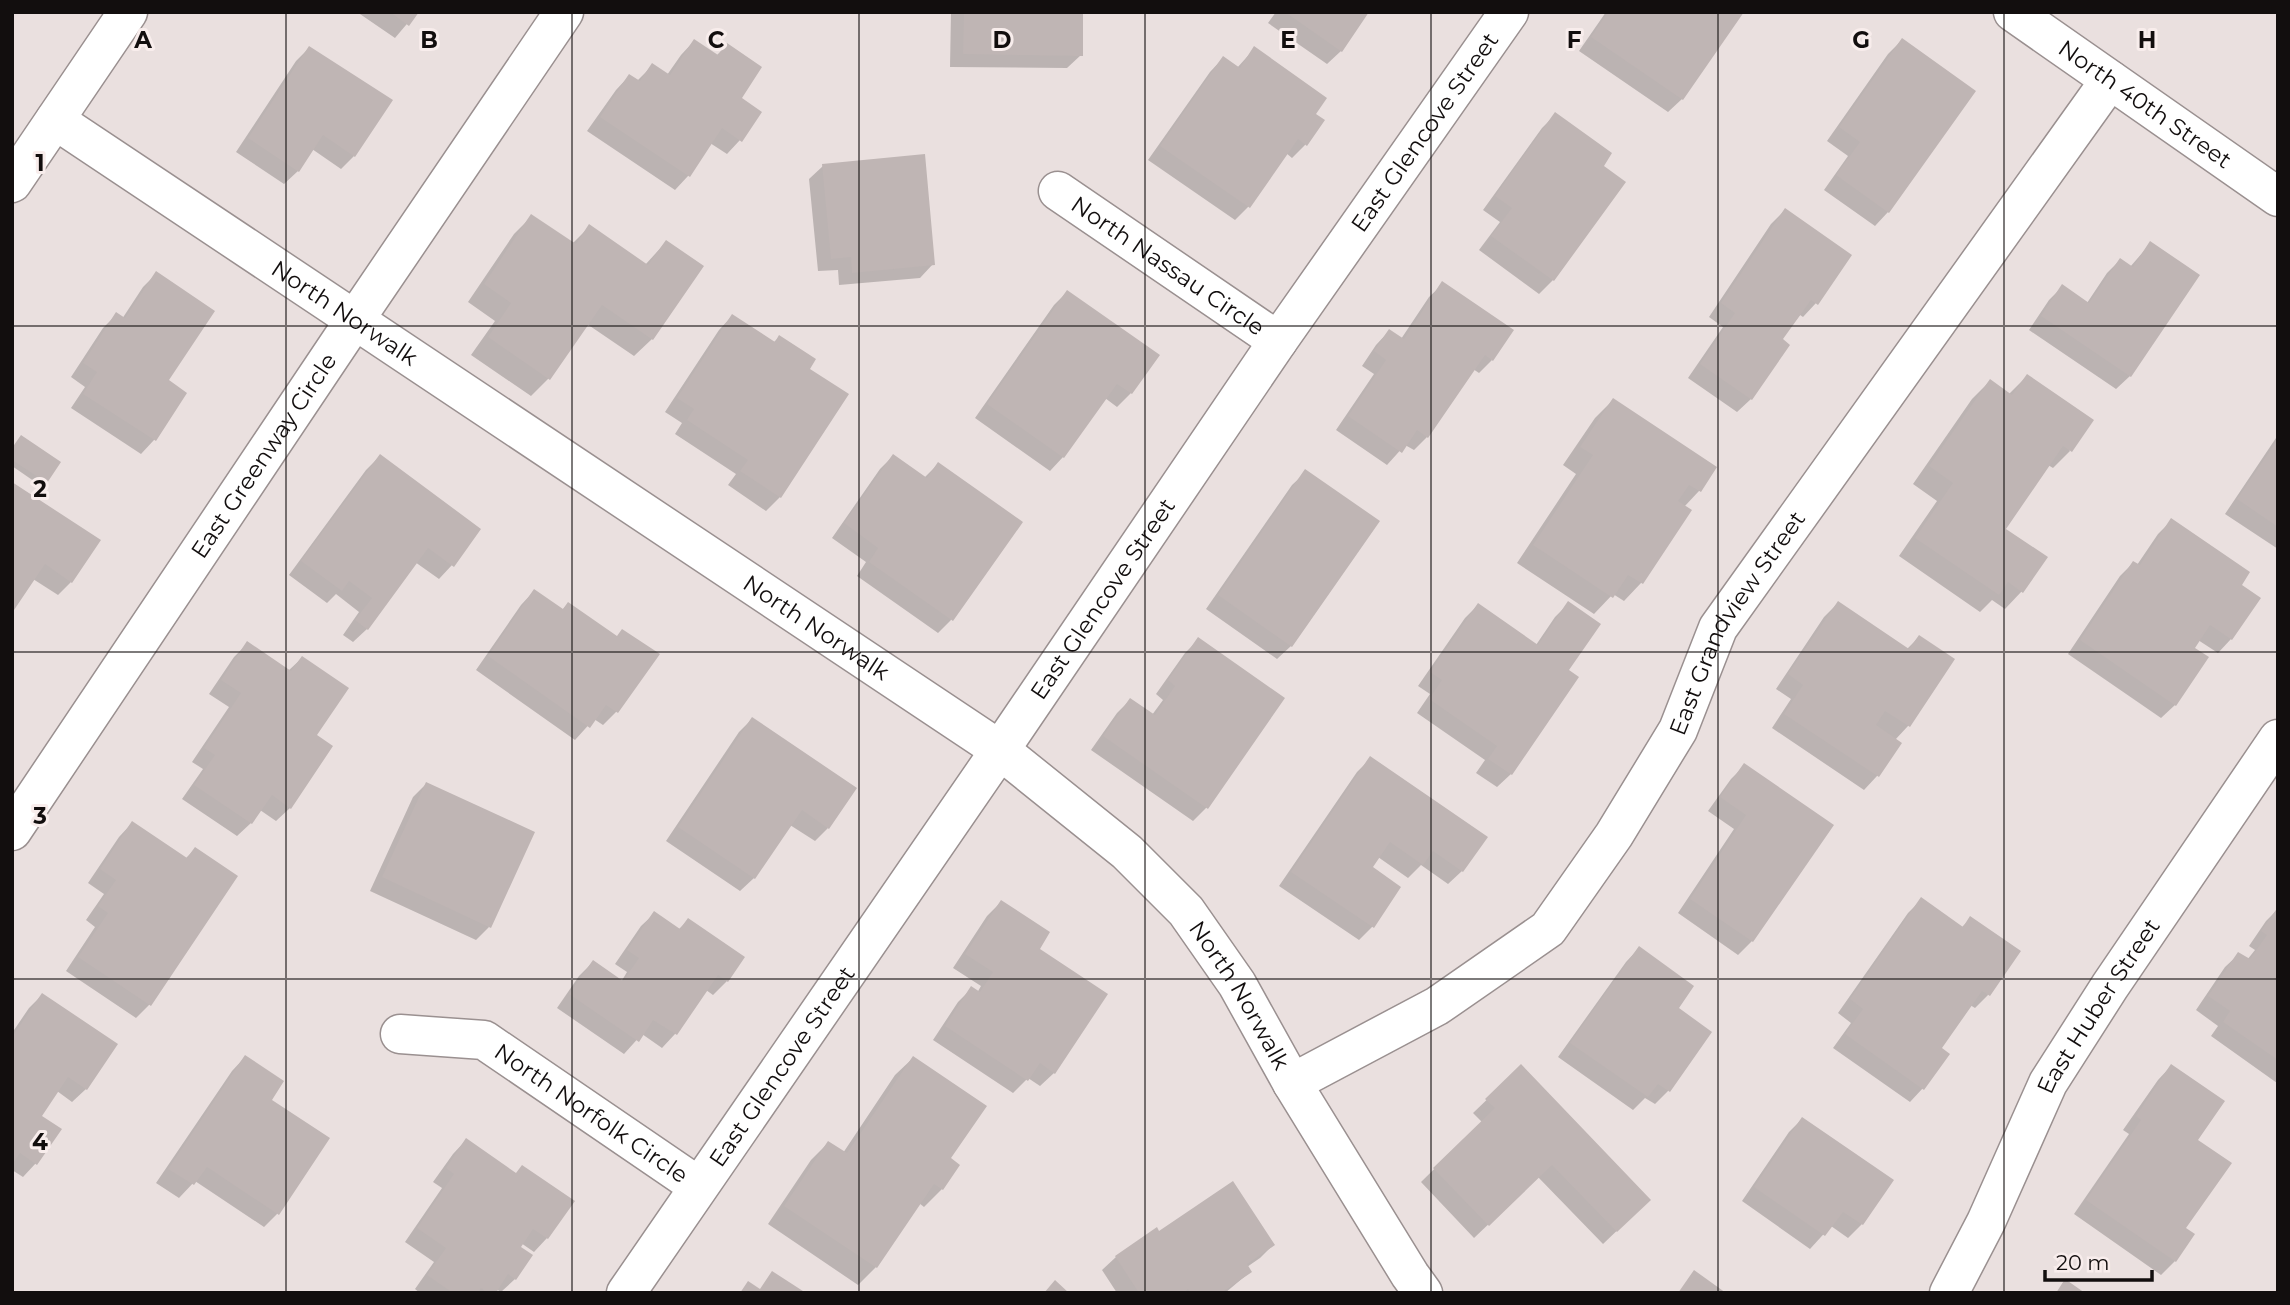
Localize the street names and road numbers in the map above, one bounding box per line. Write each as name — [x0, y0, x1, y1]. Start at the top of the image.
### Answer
street label: East Glencove Street — [1345, 27, 1504, 237]
street label: North 40th Street — [2053, 34, 2237, 174]
street label: North Nassau Circle — [1066, 190, 1270, 342]
street label: North Norwalk — [266, 254, 423, 372]
street label: East Greenway Circle — [185, 348, 342, 563]
street label: East Glencove Street — [1024, 493, 1181, 705]
street label: East Grandview Street — [1663, 506, 1811, 739]
street label: North Norwalk — [738, 569, 895, 686]
street label: East Huber Street — [2031, 913, 2166, 1098]
street label: North Norwalk — [1183, 915, 1296, 1075]
street label: East Glencove Street — [703, 961, 861, 1172]
street label: North Norfolk Circle — [489, 1037, 693, 1189]

